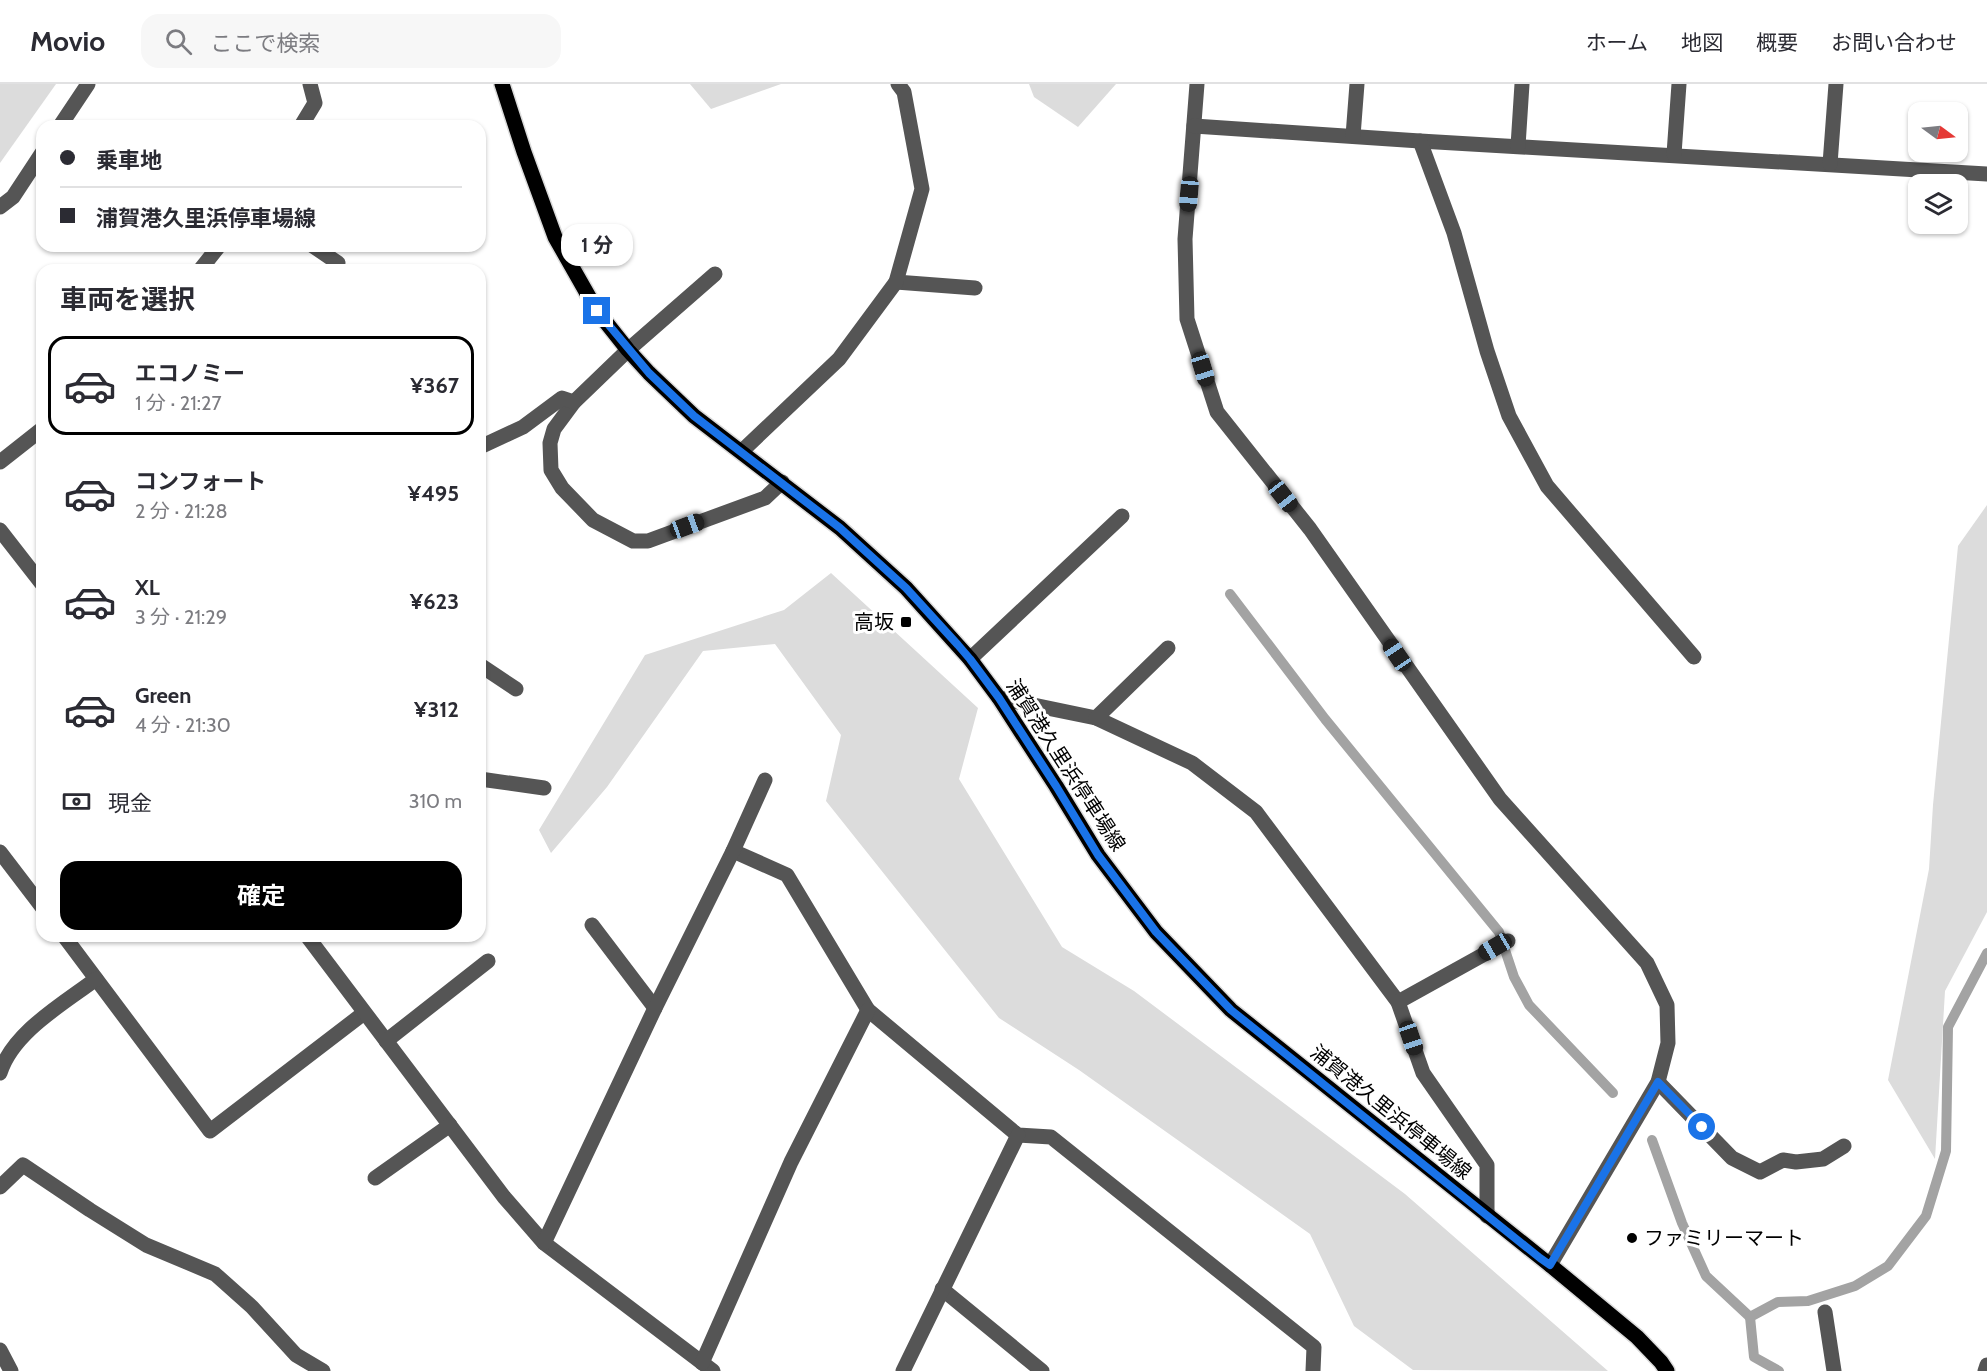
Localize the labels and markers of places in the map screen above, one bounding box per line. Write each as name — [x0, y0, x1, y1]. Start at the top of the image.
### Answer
place label: 高坂 — [854, 610, 894, 634]
marker: 高坂 — [899, 615, 913, 629]
place label: ファミリーマート — [1644, 1226, 1804, 1250]
marker: ファミリーマート — [1625, 1231, 1639, 1245]

